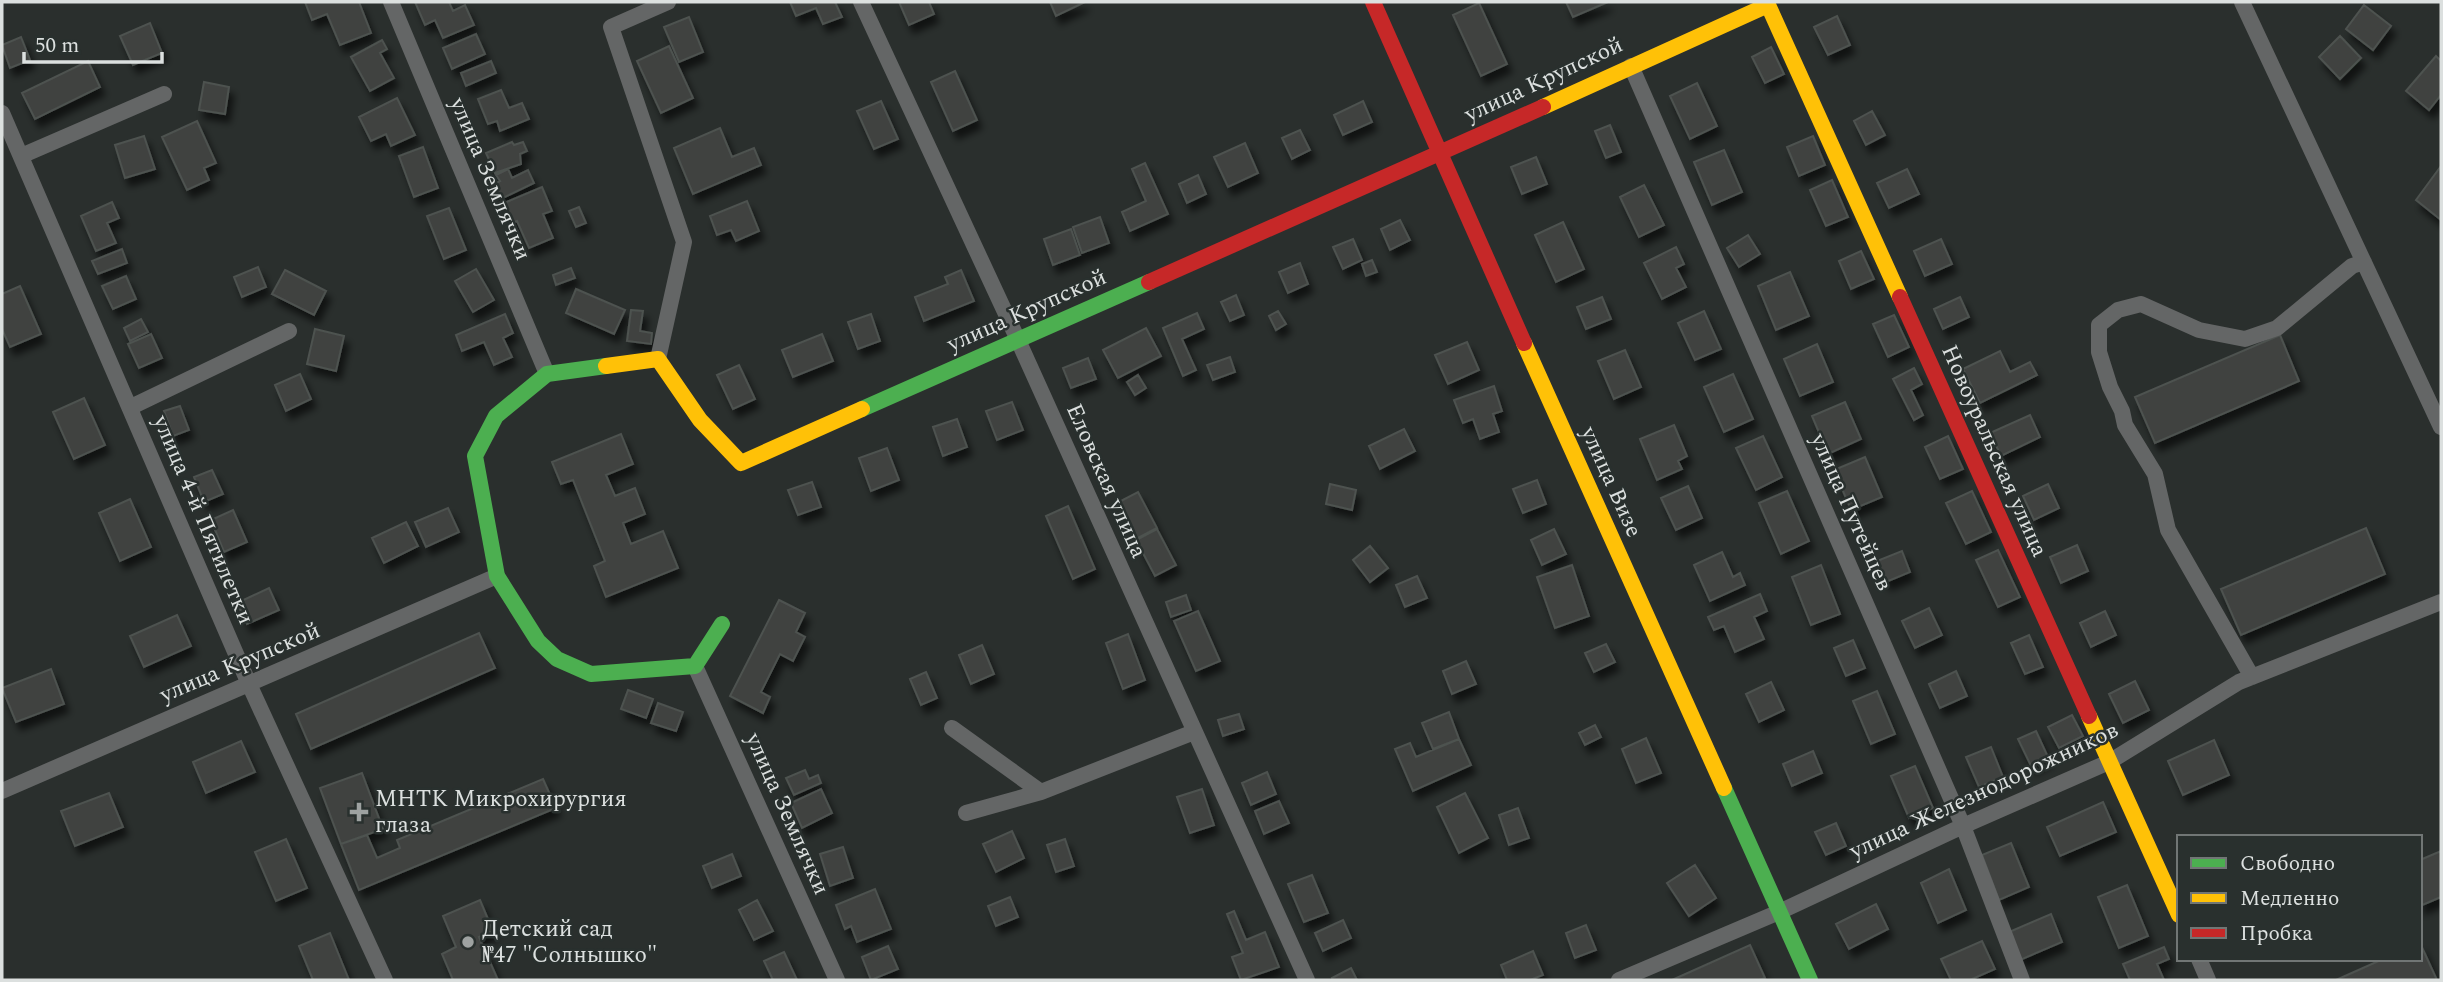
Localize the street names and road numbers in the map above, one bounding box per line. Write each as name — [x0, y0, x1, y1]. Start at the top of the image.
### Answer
street label: улица Крупской — [1458, 28, 1629, 132]
street label: улица Землячки — [439, 91, 540, 266]
street label: улица Крупской — [941, 260, 1112, 362]
street label: Новоуральская улица — [1931, 339, 2057, 563]
street label: Еловская улица — [1056, 398, 1156, 564]
street label: улица 4-й Пятилетки — [143, 409, 263, 630]
street label: улица Визе — [1571, 420, 1651, 543]
street label: улица Путейцев — [1800, 427, 1901, 596]
street label: улица Крупской — [153, 613, 326, 713]
street label: улица Железнодорожников — [1843, 713, 2124, 869]
street label: улица Землячки — [735, 726, 838, 901]

